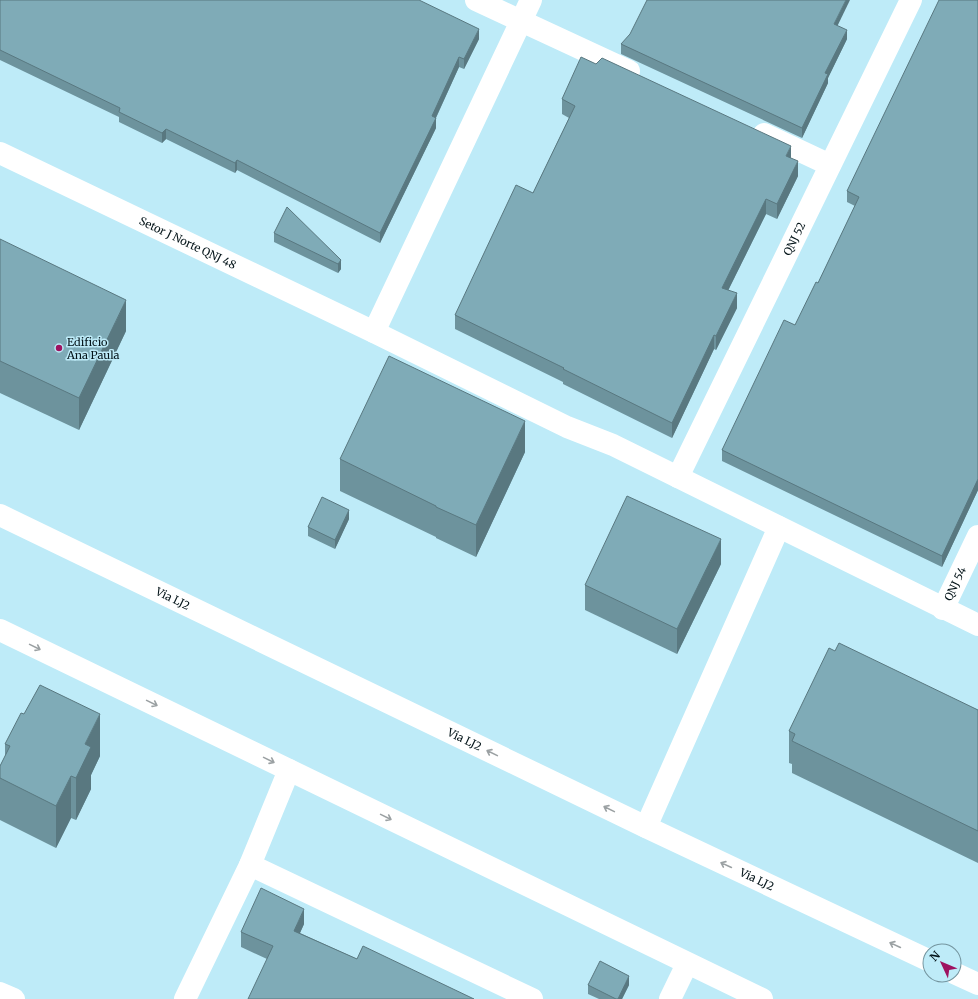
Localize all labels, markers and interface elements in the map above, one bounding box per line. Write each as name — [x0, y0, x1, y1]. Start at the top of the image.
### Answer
street label: Setor J Norte QNJ 48 — [137, 214, 239, 272]
street label: QNJ 52 — [780, 220, 808, 258]
place label: Edificio Ana Paula — [66, 335, 120, 362]
marker: Edificio Ana Paula — [54, 343, 64, 353]
street label: QNJ 54 — [941, 564, 969, 603]
street label: Via LJ2 — [153, 584, 192, 613]
one-way arrow — [29, 644, 41, 651]
one-way arrow — [146, 700, 158, 707]
street label: Via LJ2 — [444, 725, 484, 754]
one-way arrow — [487, 749, 499, 756]
one-way arrow — [263, 757, 275, 764]
one-way arrow — [604, 805, 616, 812]
one-way arrow — [380, 814, 392, 821]
one-way arrow — [721, 861, 733, 868]
street label: Via LJ2 — [737, 865, 776, 893]
one-way arrow — [889, 941, 901, 948]
north arrow — [922, 943, 962, 983]
text: N — [927, 948, 943, 964]

